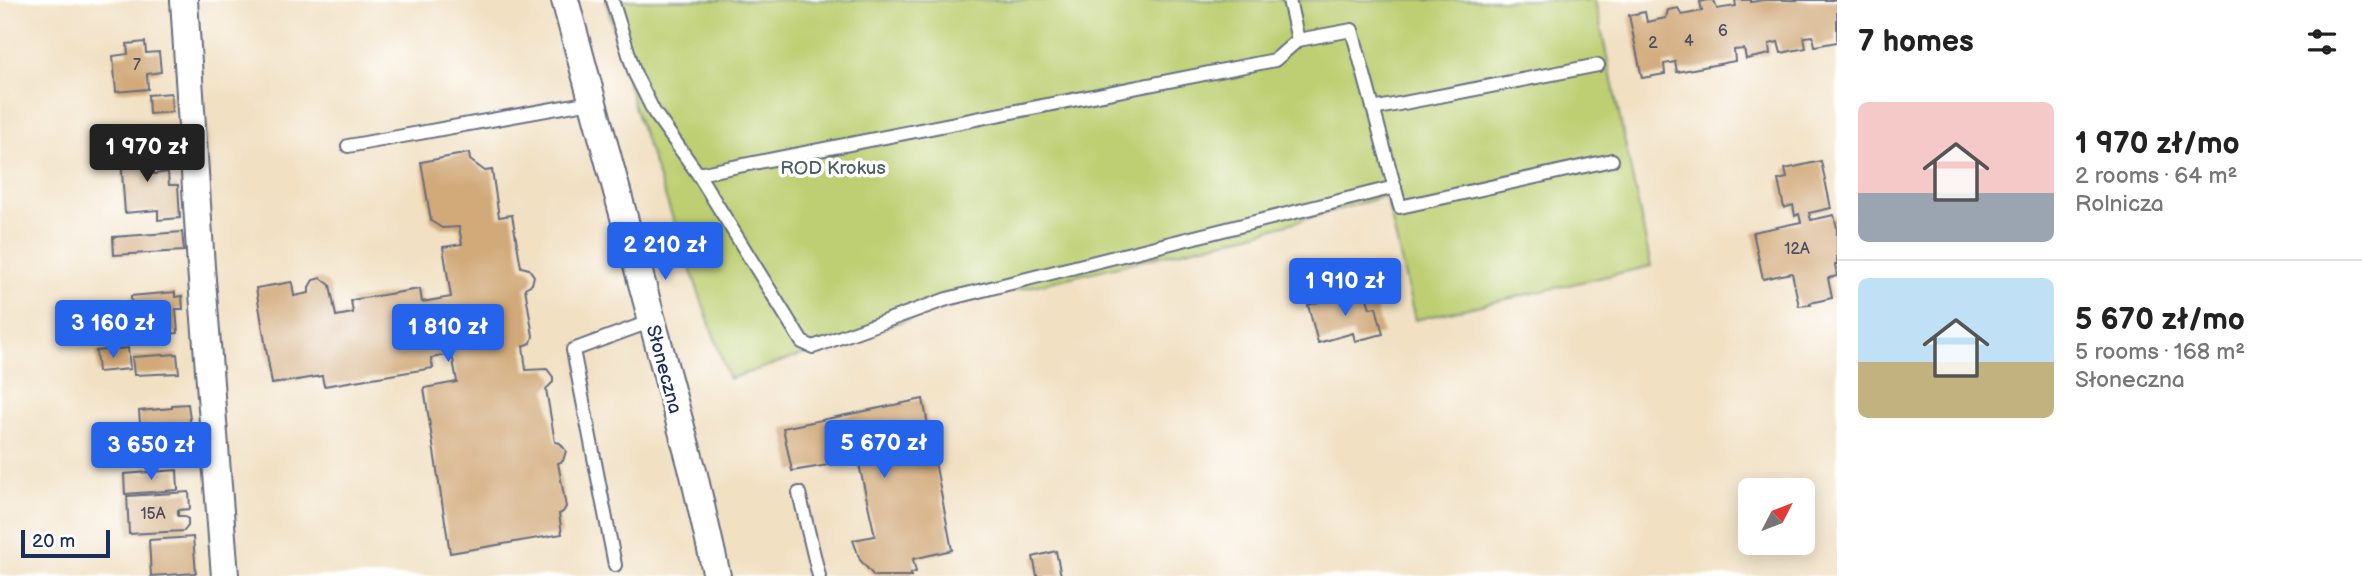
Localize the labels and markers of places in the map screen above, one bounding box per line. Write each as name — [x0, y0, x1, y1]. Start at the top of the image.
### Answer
pin: 1 970 zł — [75, 124, 219, 184]
pin: 2 210 zł — [593, 222, 737, 282]
pin: 1 910 zł — [1273, 258, 1417, 318]
pin: 3 160 zł — [41, 300, 185, 360]
pin: 1 810 zł — [376, 304, 520, 364]
pin: 5 670 zł — [812, 420, 956, 480]
pin: 3 650 zł — [79, 422, 223, 482]

